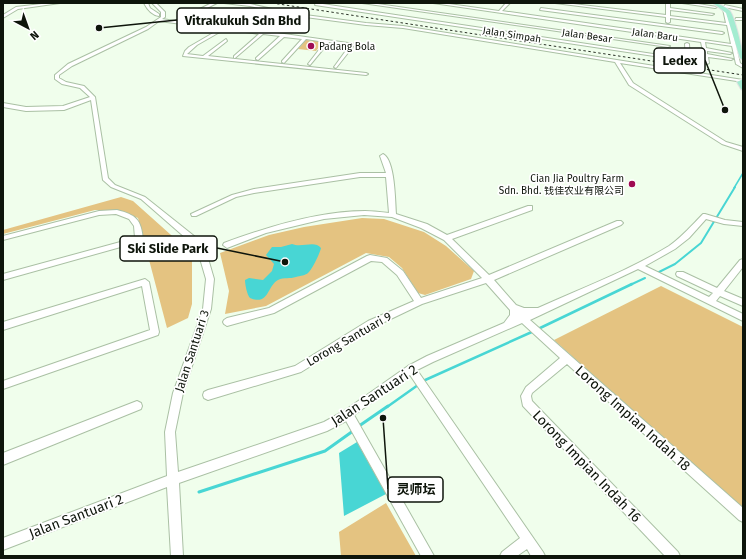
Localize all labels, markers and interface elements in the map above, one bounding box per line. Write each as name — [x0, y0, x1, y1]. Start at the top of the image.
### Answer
north arrow — [8, 8, 48, 48]
callout: Vitrakukuh Sdn Bhd — [177, 8, 309, 33]
text: Vitrakukuh Sdn Bhd — [184, 13, 301, 28]
street label: Jalan Simpah — [482, 24, 542, 46]
street label: Jalan Baru — [631, 26, 679, 44]
street label: Jalan Besar — [561, 27, 613, 45]
text: N — [27, 28, 41, 42]
marker: Padang Bola — [306, 41, 316, 51]
place label: Padang Bola — [319, 41, 375, 53]
callout: Ledex — [654, 48, 705, 73]
text: Ledex — [663, 53, 698, 68]
place label: Cian Jia Poultry Farm Sdn. Bhd. 钱佳农业有限公司 — [499, 173, 624, 197]
marker: Cian Jia Poultry Farm Sdn. Bhd. 钱佳农业有限公司 — [627, 179, 637, 189]
callout: Ski Slide Park — [120, 236, 217, 261]
text: Ski Slide Park — [127, 241, 209, 256]
street label: Jalan Santuari 3 — [172, 308, 212, 394]
street label: Lorong Santuari 9 — [304, 309, 394, 369]
street label: Jalan Santuari 2 — [328, 361, 421, 430]
street label: Lorong Impian Indah 18 — [572, 362, 694, 475]
street label: Lorong Impian Indah 16 — [529, 407, 644, 526]
callout: 灵师坛 — [388, 477, 443, 502]
text: 灵师坛 — [396, 482, 436, 497]
street label: Jalan Santuari 2 — [27, 491, 126, 542]

